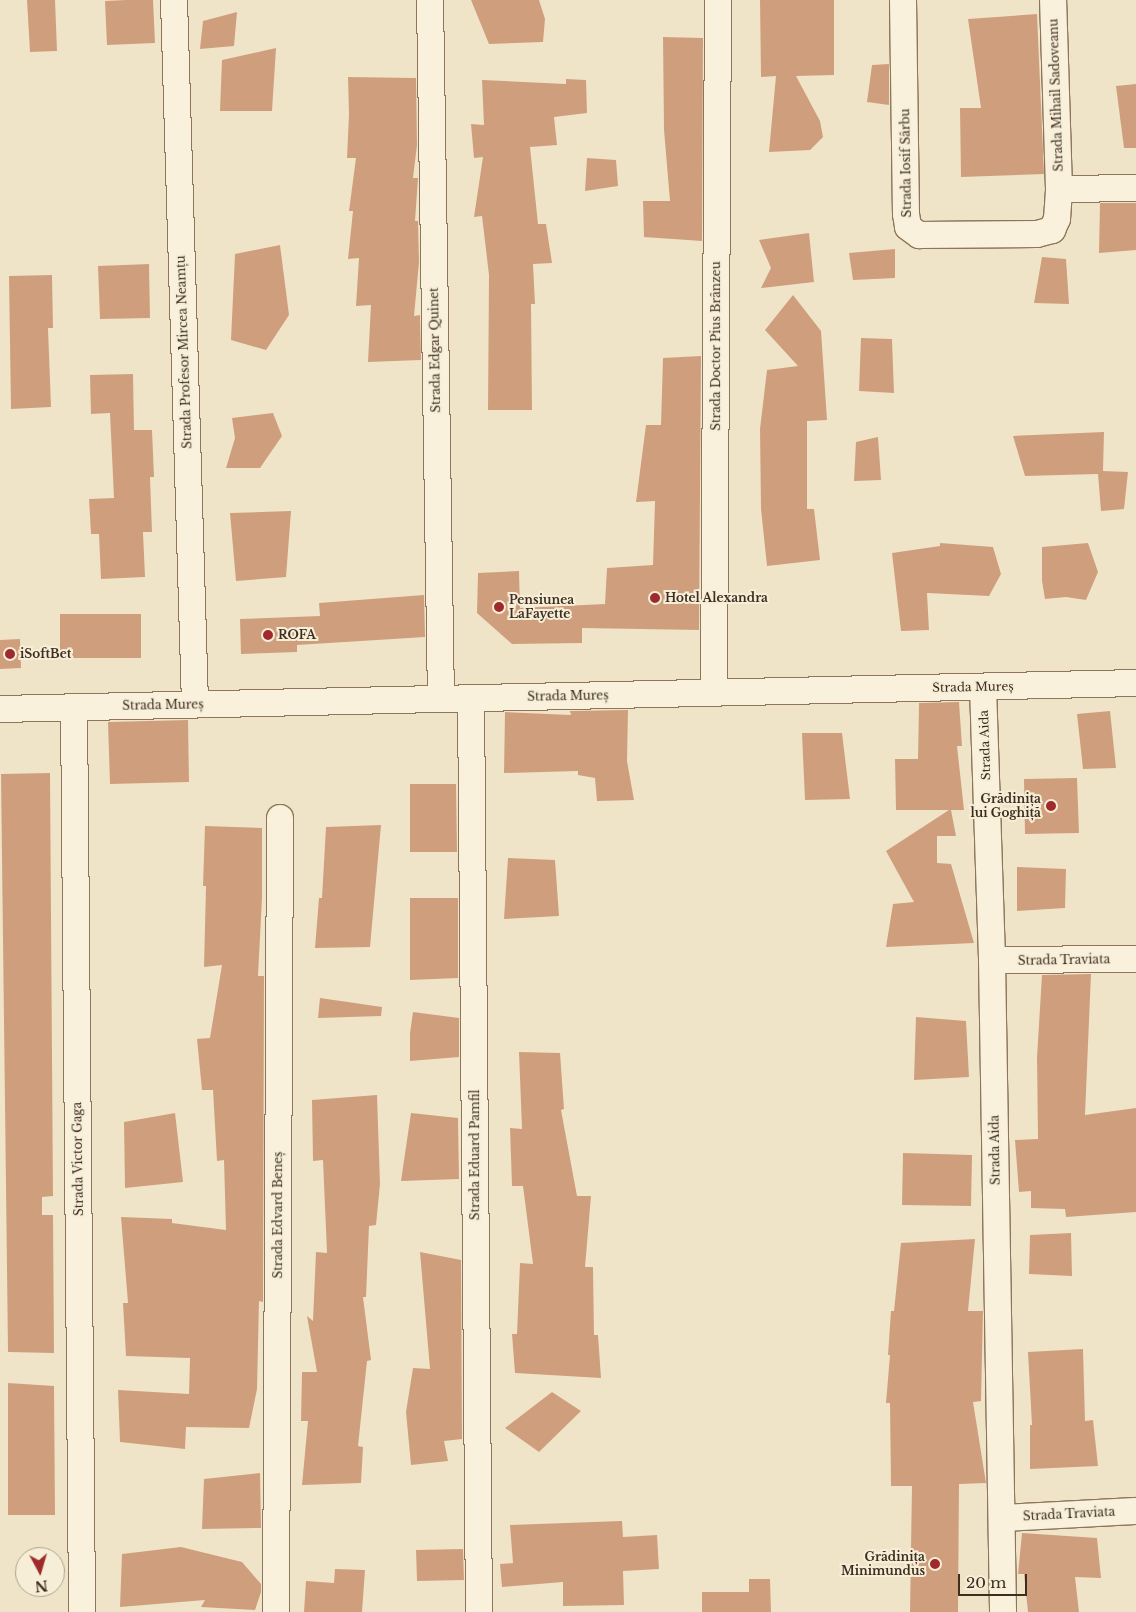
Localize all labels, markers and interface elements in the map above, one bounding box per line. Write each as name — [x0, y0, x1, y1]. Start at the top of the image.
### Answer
street label: Strada Mihail Sadoveanu — [1046, 18, 1066, 172]
street label: Strada Iosif Sârbu — [898, 108, 914, 218]
street label: Strada Profesor Mircea Neamțu — [173, 255, 195, 449]
street label: Strada Doctor Pius Brânzeu — [709, 261, 723, 431]
street label: Strada Edgar Quinet — [427, 287, 443, 413]
place label: Hotel Alexandra — [665, 591, 768, 605]
marker: Hotel Alexandra — [649, 592, 661, 604]
place label: Pensiunea LaFayette — [509, 593, 574, 621]
marker: Pensiunea LaFayette — [493, 601, 505, 613]
place label: ROFA — [278, 628, 316, 642]
marker: ROFA — [262, 629, 274, 641]
place label: iSoftBet — [20, 647, 71, 661]
marker: iSoftBet — [4, 648, 16, 660]
street label: Strada Mureș — [932, 679, 1014, 695]
street label: Strada Mureș — [527, 688, 609, 704]
street label: Strada Mureș — [122, 697, 204, 713]
street label: Strada Aida — [977, 709, 993, 781]
place label: Grădinița lui Goghiță — [971, 792, 1041, 820]
marker: Grădinița lui Goghiță — [1045, 800, 1057, 812]
street label: Strada Traviata — [1017, 952, 1111, 968]
street label: Strada Eduard Pamfil — [468, 1090, 482, 1220]
street label: Strada Victor Gaga — [70, 1101, 86, 1217]
street label: Strada Aida — [987, 1114, 1003, 1186]
street label: Strada Edvard Beneș — [271, 1151, 285, 1279]
street label: Strada Traviata — [1022, 1504, 1116, 1524]
north arrow — [15, 1547, 65, 1597]
place label: Grădinița Minimundus — [841, 1550, 925, 1578]
marker: Grădinița Minimundus — [929, 1558, 941, 1570]
scale bar — [961, 1564, 1030, 1596]
text: 20 m — [966, 1573, 1006, 1592]
text: N — [34, 1576, 49, 1596]

